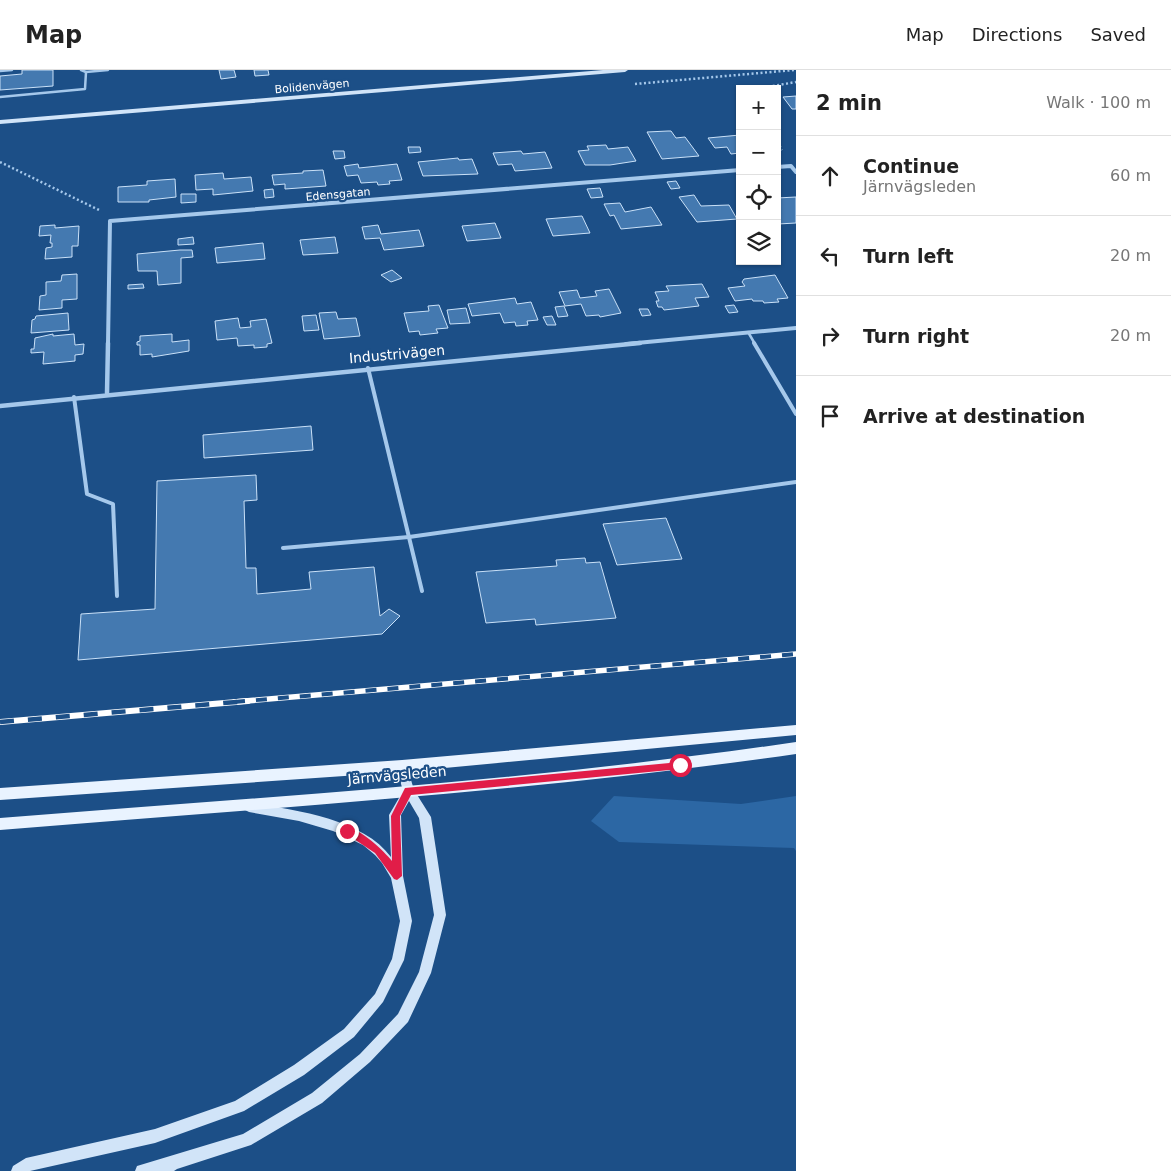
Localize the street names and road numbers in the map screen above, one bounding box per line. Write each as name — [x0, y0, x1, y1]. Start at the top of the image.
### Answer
street label: Bolidenvägen — [274, 77, 350, 96]
street label: Edensgatan — [305, 185, 371, 204]
street label: Industrivägen — [348, 342, 446, 366]
street label: Järnvägsleden — [346, 763, 447, 787]

